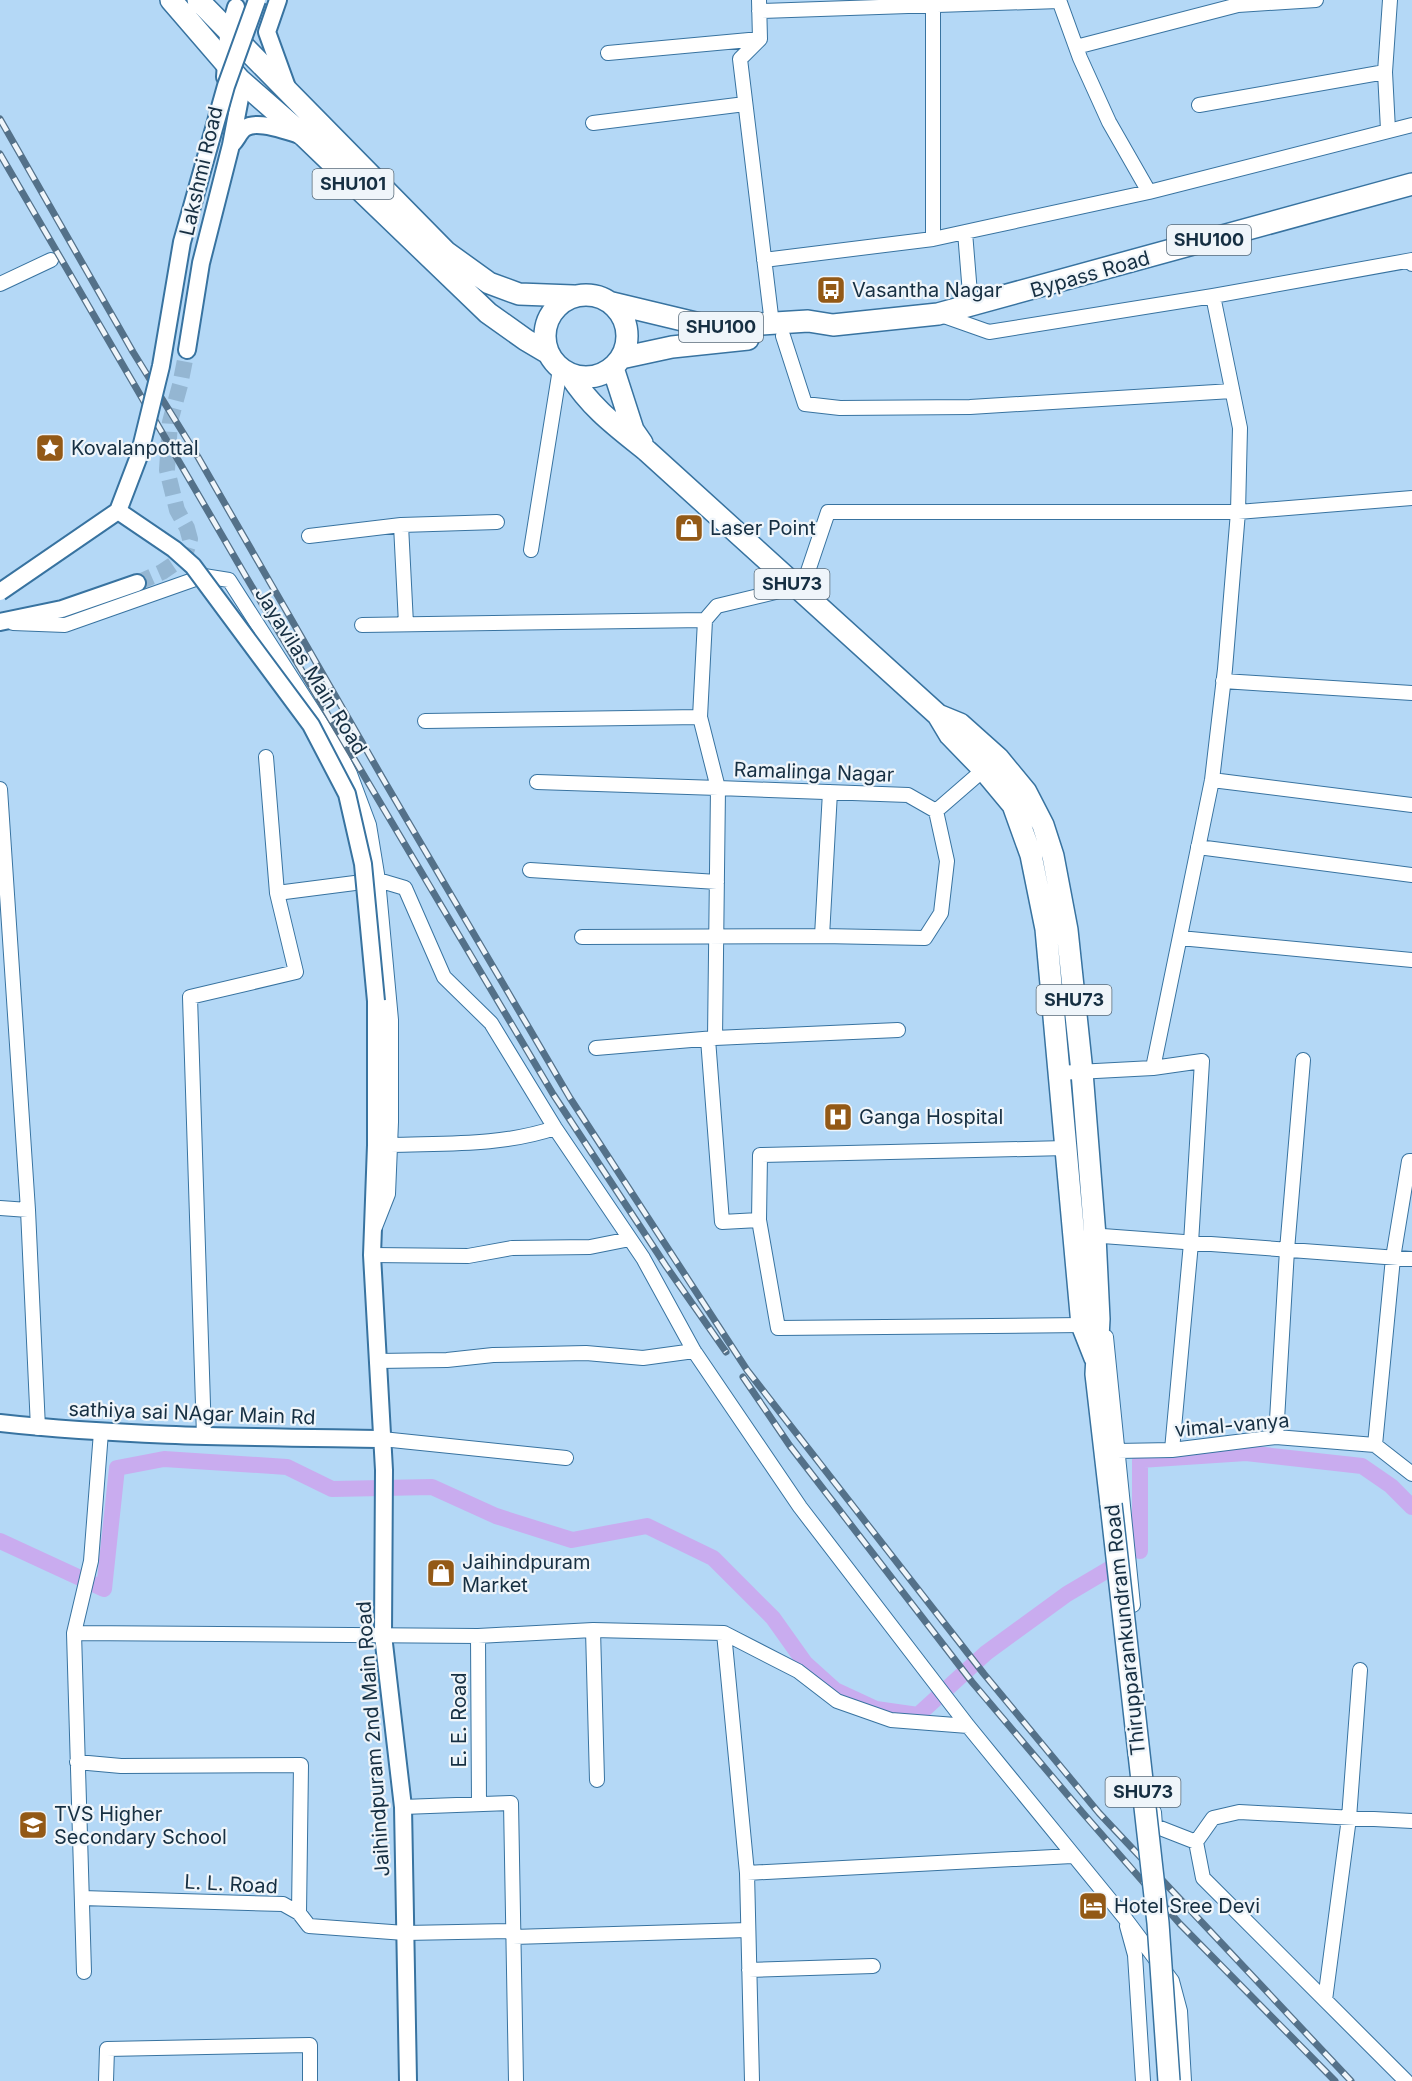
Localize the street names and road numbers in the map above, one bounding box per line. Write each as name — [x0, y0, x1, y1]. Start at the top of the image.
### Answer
street label: Lakshmi Road — [174, 104, 228, 238]
road number: SHU101 — [312, 169, 394, 199]
road number: SHU100 — [1167, 225, 1251, 255]
street label: Bypass Road — [1028, 246, 1152, 302]
road number: SHU100 — [679, 312, 763, 342]
road number: SHU73 — [754, 569, 830, 599]
street label: Jayavilas Main Road — [250, 583, 372, 759]
street label: Ramalinga Nagar — [733, 757, 895, 787]
road number: SHU73 — [1036, 985, 1112, 1015]
street label: sathiya sai NAgar Main Rd — [68, 1397, 316, 1429]
street label: vimal-vanya — [1174, 1408, 1290, 1442]
street label: Thirupparankundram Road — [1100, 1503, 1150, 1757]
street label: Jaihindpuram 2nd Main Road — [351, 1601, 395, 1877]
street label: E. E. Road — [447, 1672, 471, 1768]
road number: SHU73 — [1106, 1777, 1180, 1807]
street label: L. L. Road — [184, 1870, 278, 1898]

